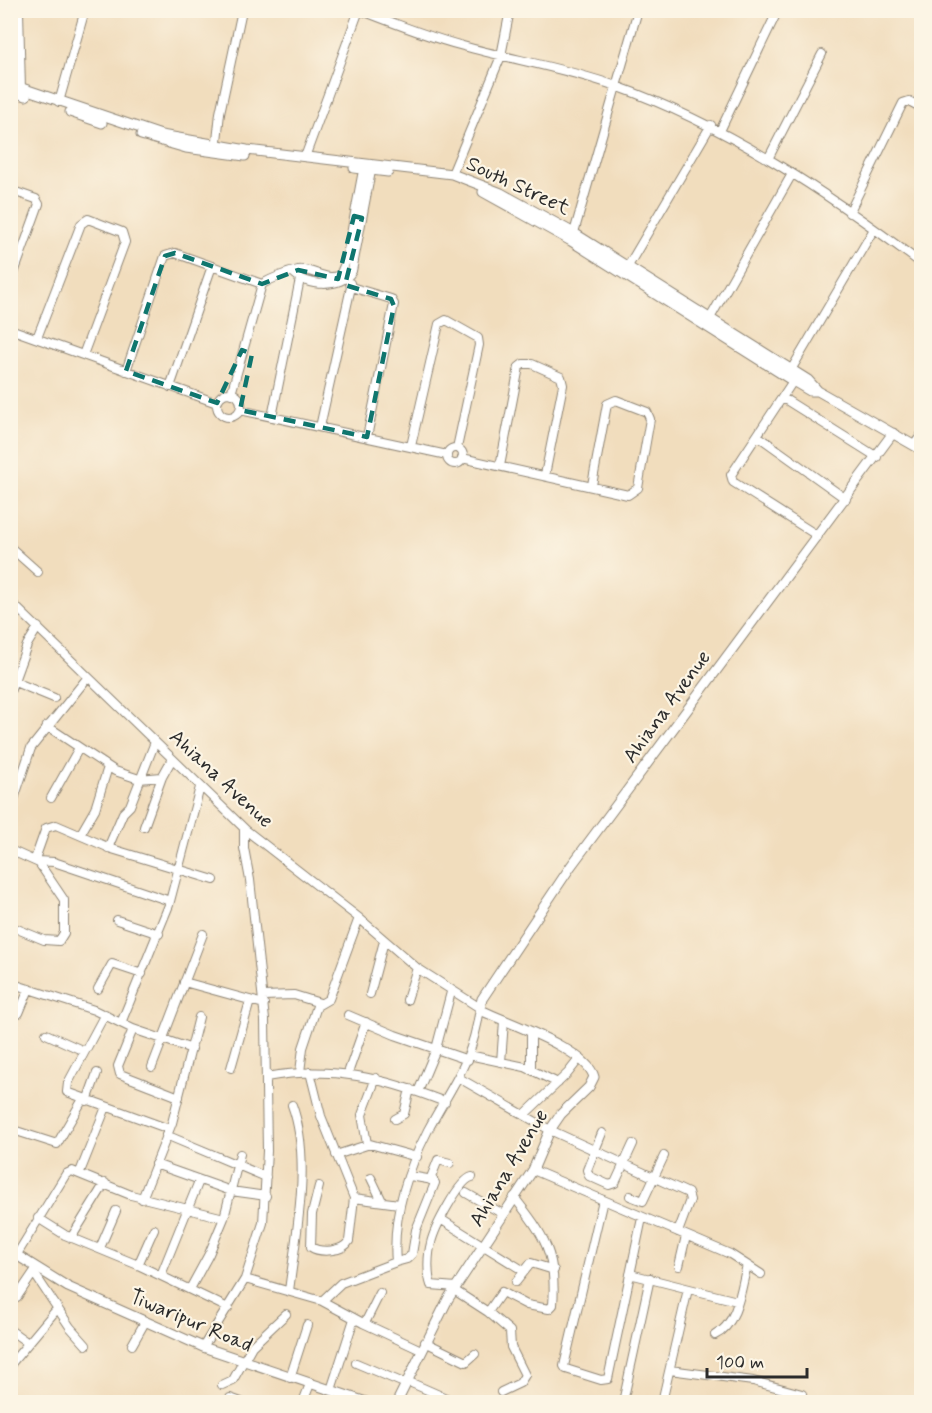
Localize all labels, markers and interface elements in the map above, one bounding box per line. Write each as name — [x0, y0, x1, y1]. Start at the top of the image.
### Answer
street label: South Street — [462, 150, 575, 223]
street label: Ahiana Avenue — [617, 645, 717, 769]
street label: Ahiana Avenue — [163, 723, 279, 835]
street label: Ahiana Avenue — [463, 1104, 555, 1232]
street label: Tiwaripur Road — [125, 1282, 257, 1360]
scale bar — [707, 1341, 808, 1379]
text: 100 m — [716, 1351, 764, 1375]

